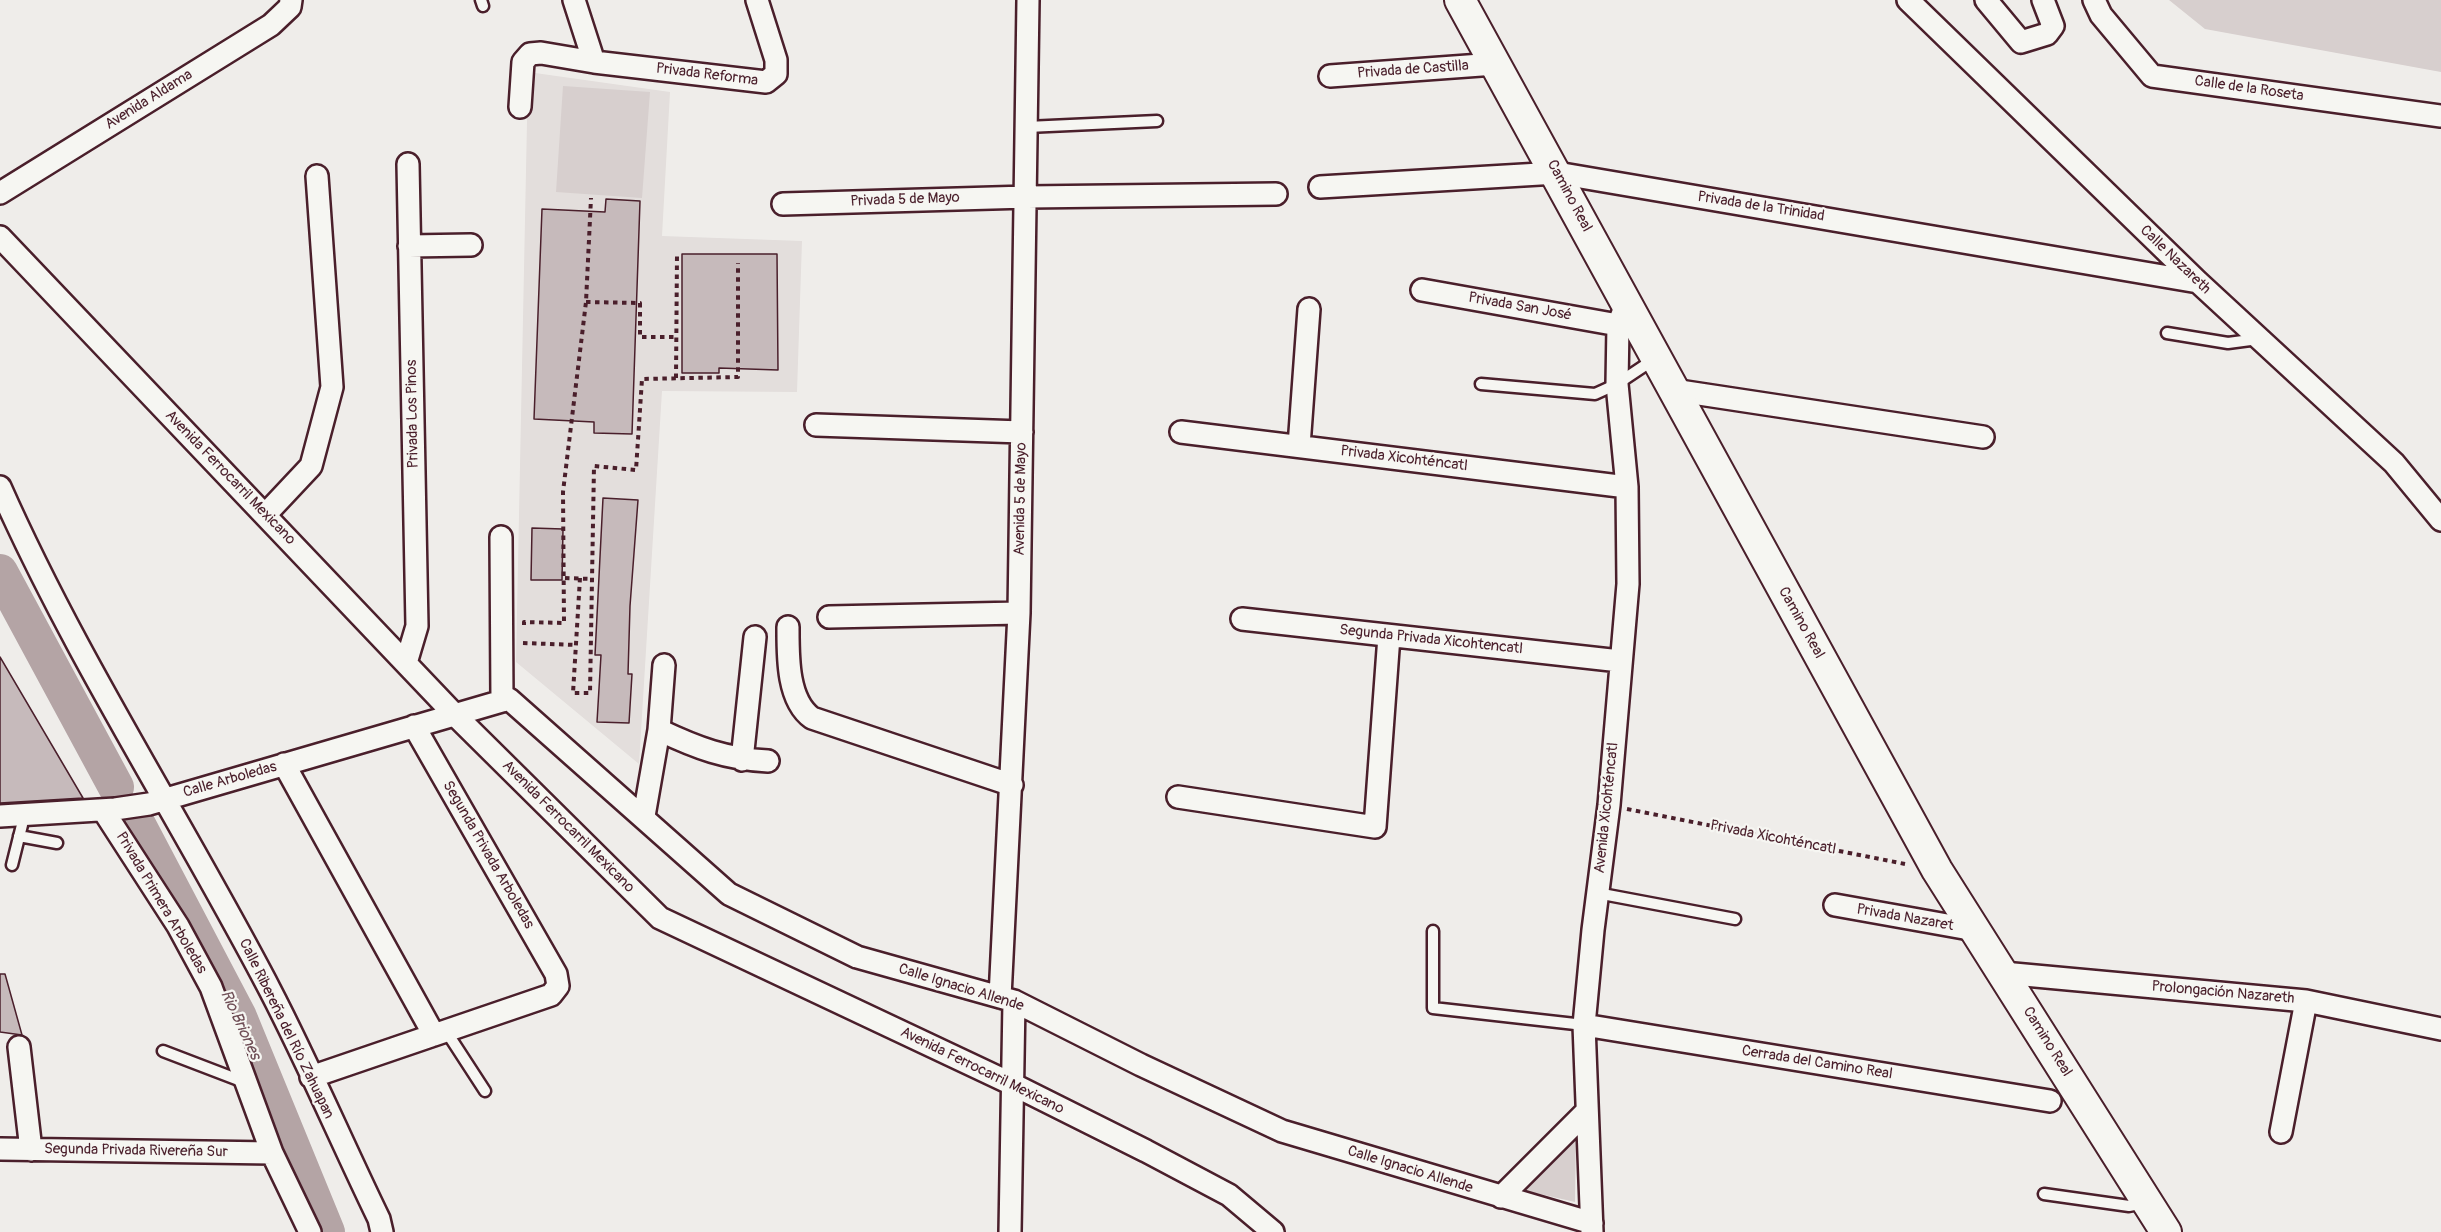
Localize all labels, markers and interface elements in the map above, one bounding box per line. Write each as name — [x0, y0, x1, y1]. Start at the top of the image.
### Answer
street label: Privada de Castilla — [1357, 57, 1469, 83]
street label: Privada Reforma — [655, 60, 759, 90]
street label: Avenida Aldama — [102, 66, 196, 134]
street label: Calle de la Roseta — [2193, 72, 2305, 106]
street label: Camino Real — [1543, 157, 1595, 235]
street label: Privada de la Trinidad — [1696, 188, 1826, 226]
street label: Privada 5 de Mayo — [850, 189, 960, 211]
street label: Calle Nazareth — [2136, 222, 2214, 298]
street label: Privada San José — [1467, 289, 1573, 325]
street label: Privada Los Pinos — [403, 360, 423, 468]
street label: Avenida Ferrocarril Mexicano — [161, 407, 299, 549]
street label: Avenida 5 de Mayo — [1011, 442, 1031, 556]
street label: Privada Xicohténcatl — [1339, 442, 1469, 476]
street label: Camino Real — [1774, 584, 1828, 662]
street label: Segunda Privada Xicohtencatl — [1338, 621, 1524, 659]
street label: Avenida Xicohténcatl — [1591, 742, 1623, 874]
street label: Avenida Ferrocarril Mexicano — [498, 757, 638, 897]
street label: Calle Arboledas — [181, 758, 279, 802]
street label: Segunda Privada Arboledas — [438, 778, 538, 932]
street label: Privada Xicohténcatl — [1708, 817, 1838, 859]
street label: Privada Primera Arboledas — [112, 829, 210, 977]
street label: Privada Nazaret — [1855, 901, 1955, 935]
street label: Calle Ribereña del Río Zahuapan — [234, 936, 338, 1122]
street label: Calle Ignacio Allende — [896, 960, 1026, 1016]
street label: Prolongación Nazareth — [2151, 978, 2295, 1008]
water label: Rio Briones — [216, 987, 264, 1063]
street label: Camino Real — [2018, 1004, 2076, 1080]
street label: Avenida Ferrocarril Mexicano — [897, 1023, 1067, 1119]
street label: Cerrada del Camino Real — [1740, 1042, 1894, 1084]
street label: Segunda Privada Rivereña Sur — [44, 1140, 228, 1162]
street label: Calle Ignacio Allende — [1345, 1142, 1475, 1198]

